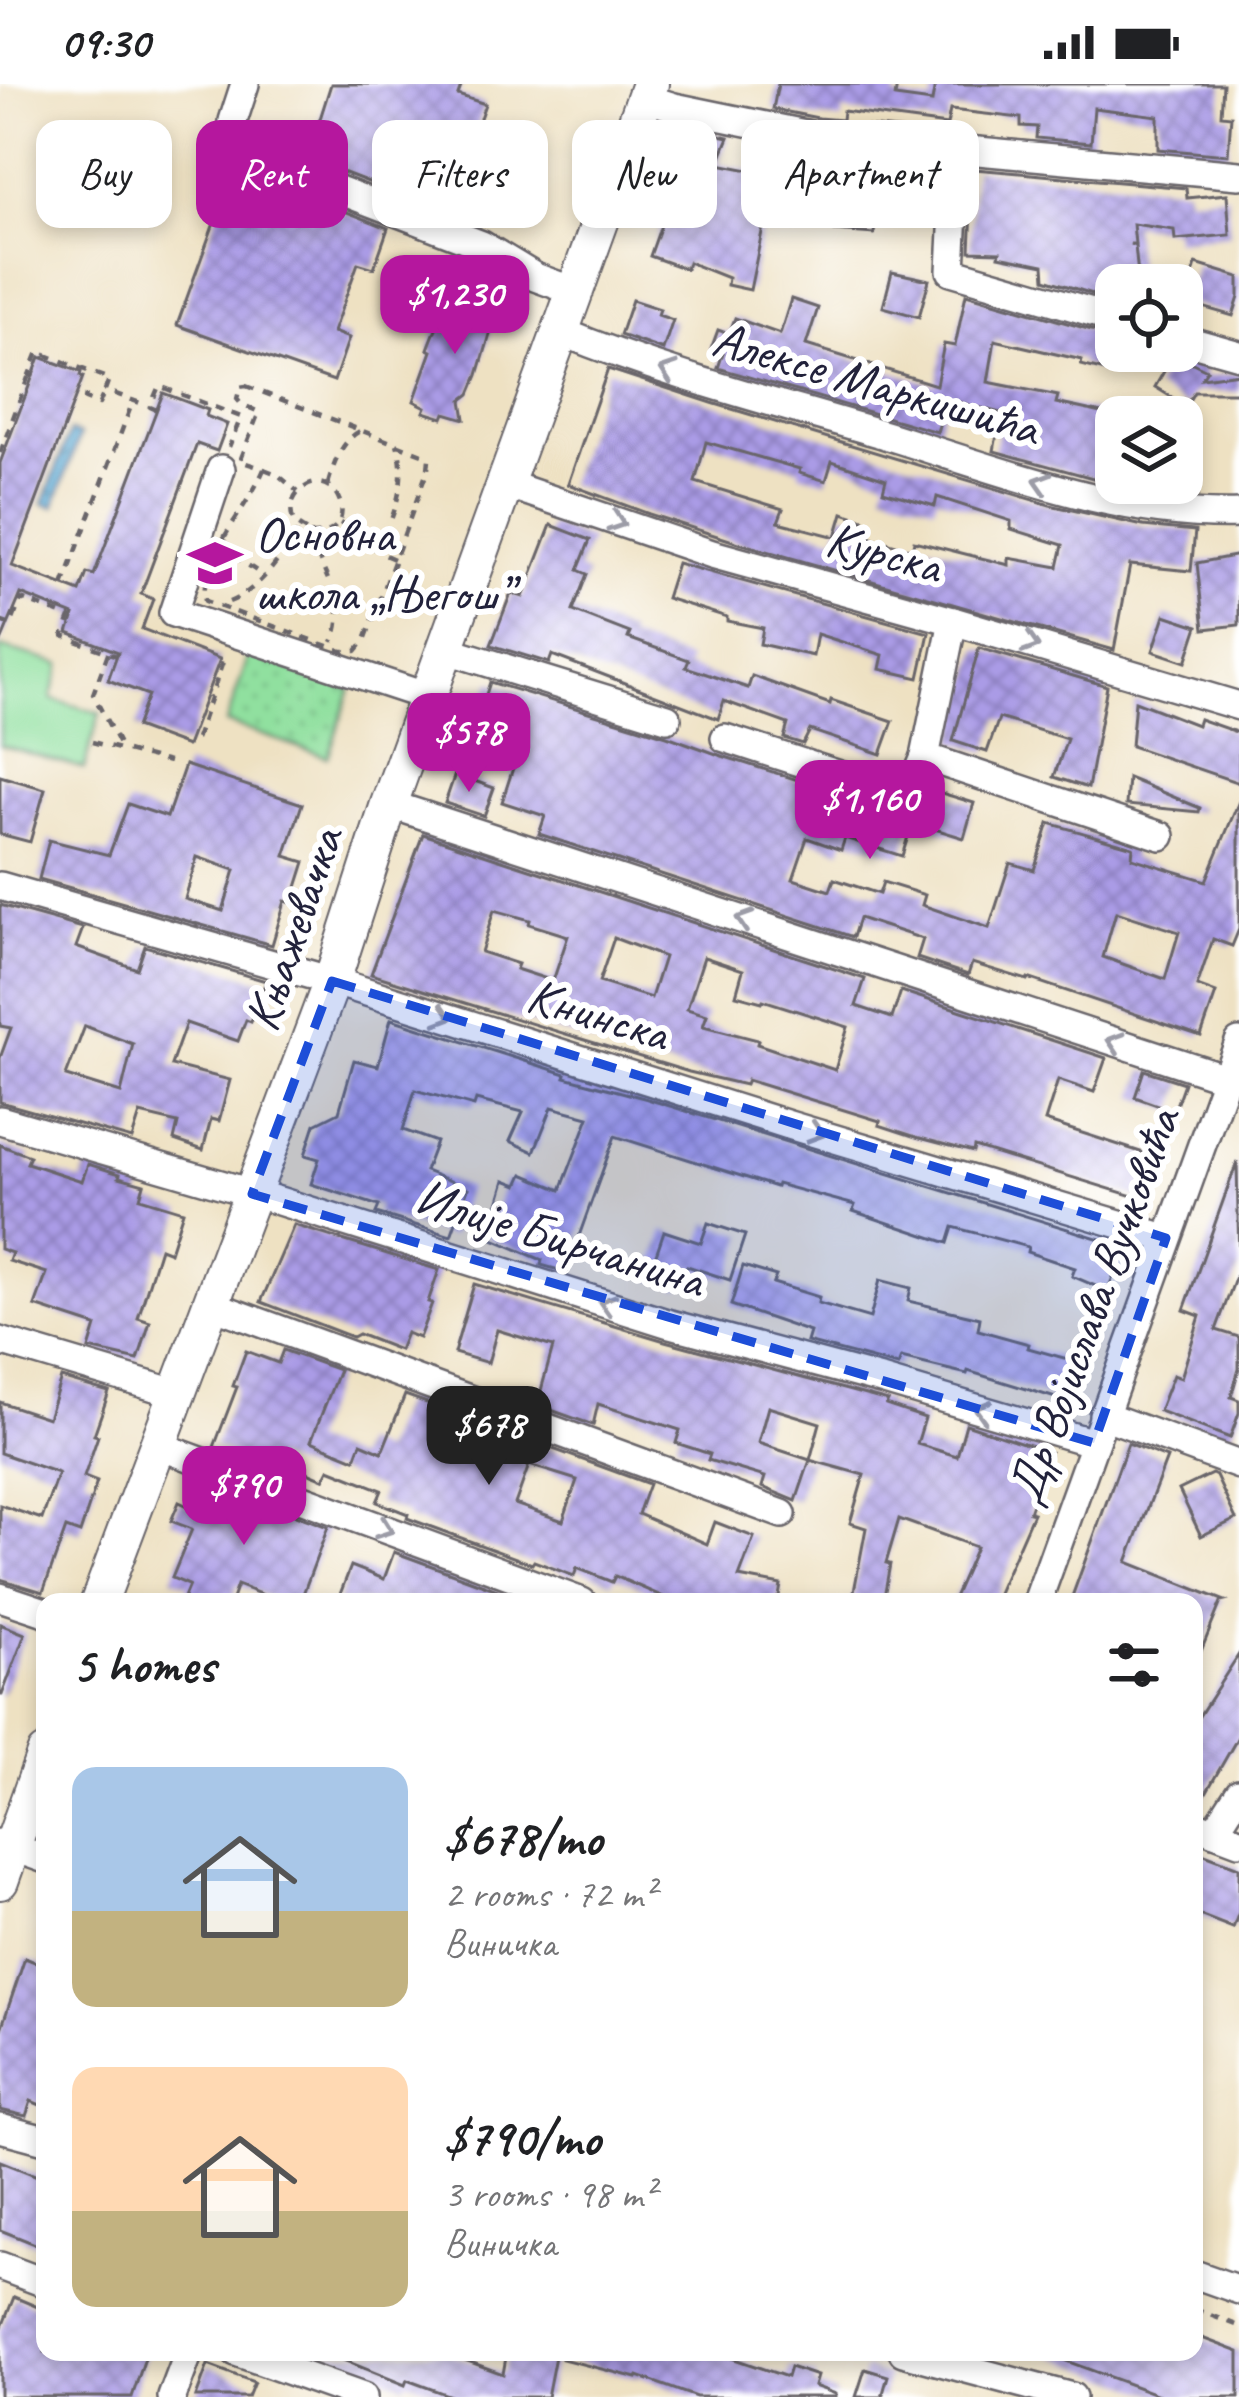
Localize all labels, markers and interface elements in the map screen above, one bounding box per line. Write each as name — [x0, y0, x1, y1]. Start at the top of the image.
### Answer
text: 09:30 — [60, 14, 149, 71]
chip: Buy — [36, 120, 172, 228]
chip: Rent — [196, 120, 348, 228]
chip: Filters — [372, 120, 548, 228]
chip: New — [572, 120, 717, 228]
chip: Apartment — [741, 120, 979, 228]
pin: $1,230 — [357, 255, 553, 357]
map controls — [1095, 264, 1203, 504]
button: locate — [1095, 264, 1203, 372]
text: $1,230 — [407, 269, 503, 318]
street label: Алексе Маркишића — [706, 306, 1050, 461]
one-way arrow — [659, 361, 680, 385]
button: layers — [1095, 396, 1203, 504]
one-way arrow — [1032, 471, 1053, 496]
place label: Основна школа „Његош” — [255, 502, 522, 625]
street label: Курска — [820, 506, 952, 599]
one-way arrow — [605, 508, 626, 532]
school or university icon: Основна школа „Његош” — [186, 534, 244, 592]
one-way arrow — [1020, 630, 1041, 655]
pin: $578 — [398, 693, 540, 795]
text: $578 — [434, 707, 504, 756]
pin: $1,160 — [772, 760, 968, 862]
text: $1,160 — [822, 774, 918, 823]
street label: Књажевачка — [229, 816, 359, 1039]
one-way arrow — [734, 910, 755, 935]
street label: Книнска — [520, 962, 680, 1067]
one-way arrow — [433, 1002, 454, 1027]
one-way arrow — [1105, 1031, 1126, 1056]
street label: Др Војислава Вучковића — [992, 1096, 1196, 1513]
one-way arrow — [805, 1119, 826, 1144]
street label: Илије Бирчанина — [408, 1164, 715, 1313]
one-way arrow — [597, 1293, 618, 1318]
pin: $678 — [418, 1386, 560, 1488]
one-way arrow — [972, 1399, 993, 1424]
text: $678 — [454, 1400, 524, 1449]
pin: $790 — [173, 1446, 315, 1548]
text: $790 — [209, 1460, 279, 1509]
one-way arrow — [373, 1515, 394, 1539]
icon: filters — [1101, 1632, 1167, 1698]
text: 5 homes — [72, 1633, 215, 1697]
text: $678/mo — [444, 1806, 602, 1870]
icon: home — [168, 1815, 312, 1959]
text: 2 rooms · 72 m² — [444, 1870, 655, 1919]
text: Виничка — [444, 1919, 556, 1968]
text: $790/mo — [444, 2106, 600, 2170]
icon: home — [168, 2115, 312, 2259]
text: 3 rooms · 98 m² — [444, 2170, 655, 2219]
text: Виничка — [444, 2219, 556, 2268]

